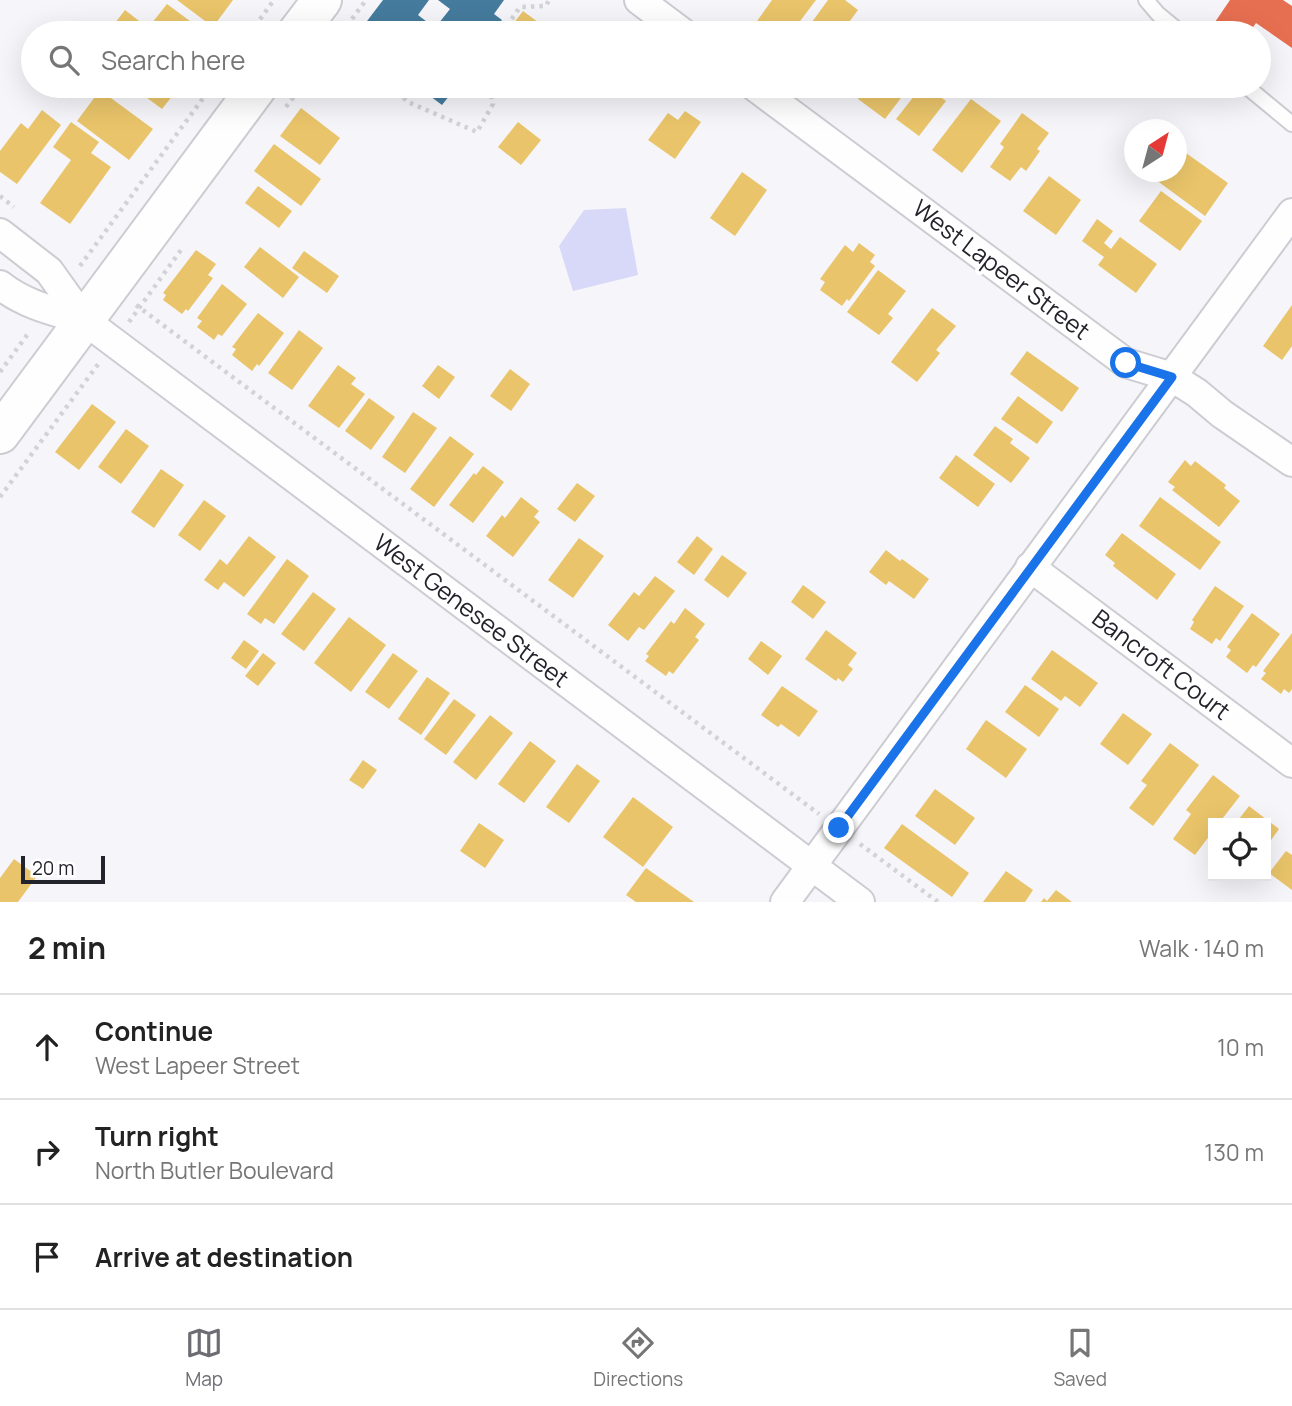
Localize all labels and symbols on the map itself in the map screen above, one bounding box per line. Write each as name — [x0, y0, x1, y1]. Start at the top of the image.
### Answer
north arrow — [1124, 119, 1187, 182]
street label: West Lapeer Street — [907, 191, 1097, 346]
route start — [1110, 347, 1141, 378]
street label: West Genesee Street — [367, 525, 576, 694]
street label: Bancroft Court — [1086, 601, 1238, 727]
route end — [823, 812, 854, 843]
scale bar — [21, 853, 105, 885]

